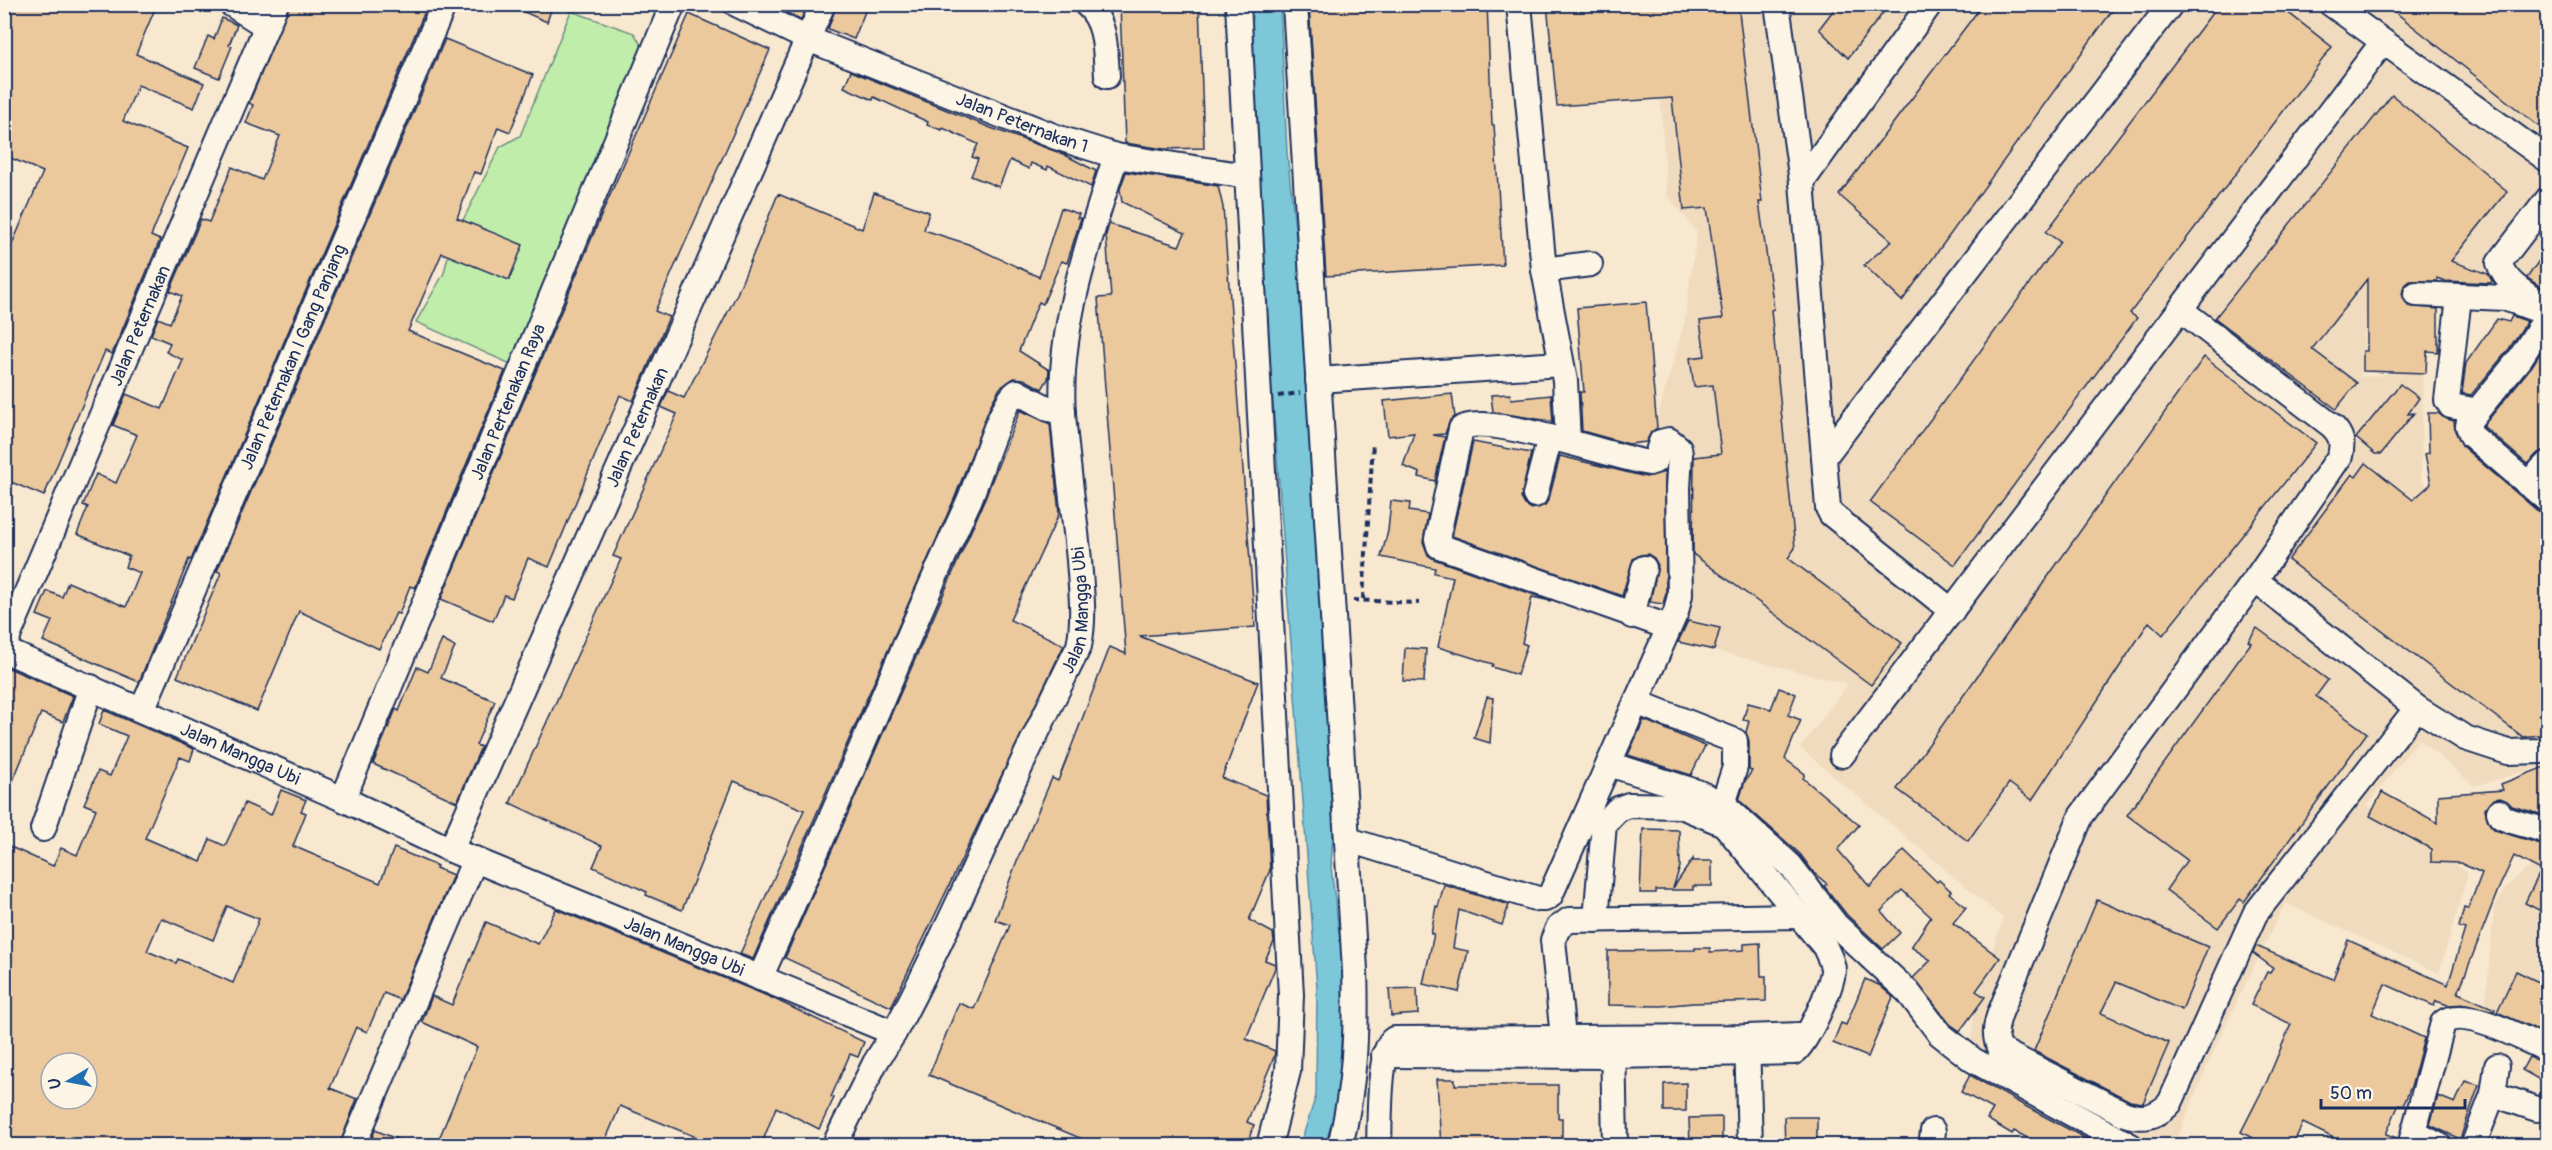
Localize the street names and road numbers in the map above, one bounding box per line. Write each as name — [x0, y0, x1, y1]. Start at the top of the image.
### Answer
street label: Jalan Peternakan 1 — [953, 87, 1091, 158]
street label: Jalan Peternakan I Gang Panjang — [235, 241, 351, 473]
street label: Jalan Peternakan — [104, 262, 175, 389]
street label: Jalan Pertenakan Raya — [465, 320, 551, 483]
street label: Jalan Peternakan — [601, 364, 673, 491]
street label: Jalan Mangga Ubi — [1056, 546, 1094, 677]
street label: Jalan Mangga Ubi — [177, 717, 304, 790]
street label: Jalan Mangga Ubi — [620, 911, 748, 982]

